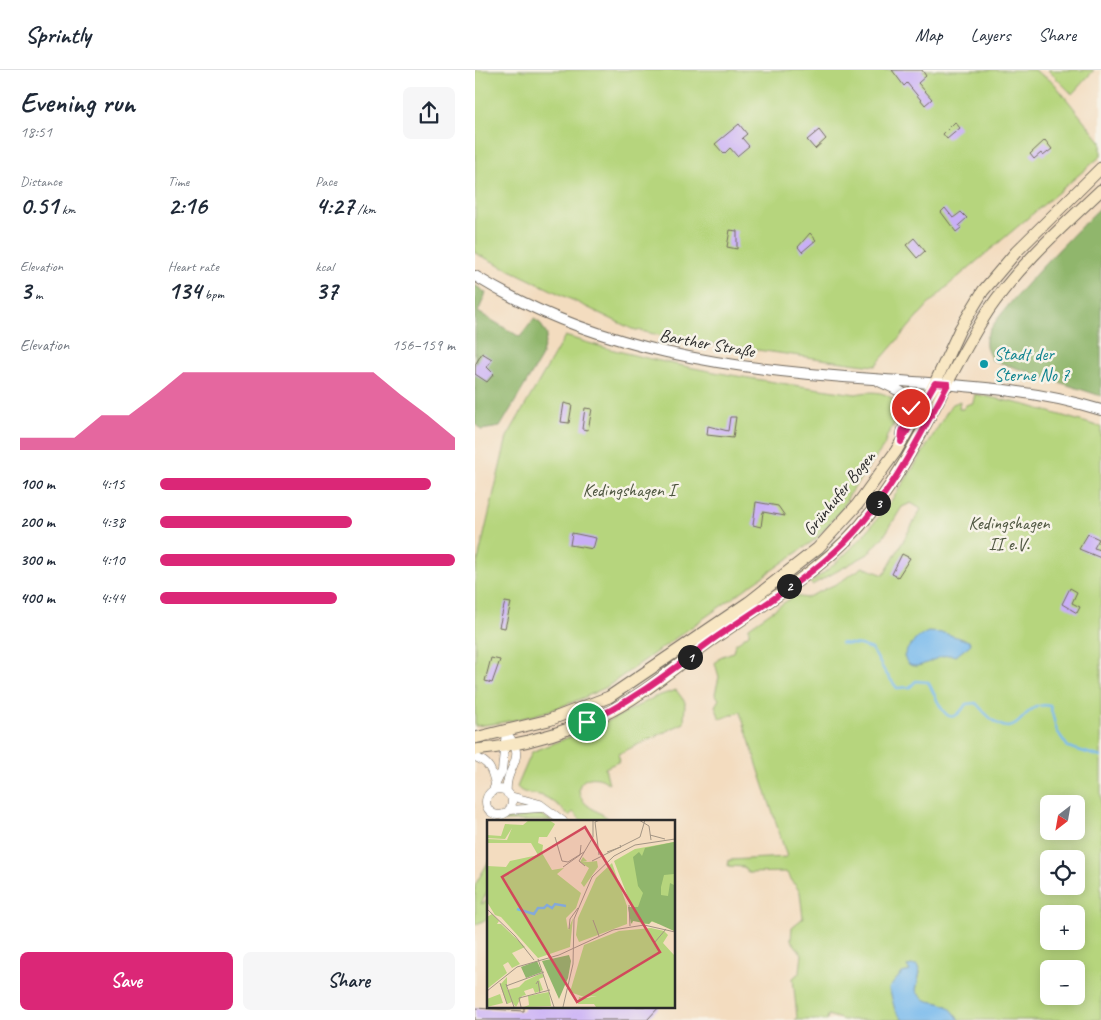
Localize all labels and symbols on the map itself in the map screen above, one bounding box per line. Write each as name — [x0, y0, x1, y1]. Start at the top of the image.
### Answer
street label: Barther Straße — [658, 324, 757, 362]
place label: Stadt der Sterne No 7 — [994, 343, 1070, 386]
marker: Stadt der Sterne No 7 — [978, 358, 990, 370]
pin — [890, 387, 932, 429]
street label: Grünhufer Bogen — [798, 445, 880, 540]
park label: Kedingshagen I — [583, 479, 679, 501]
pin: 3 — [865, 490, 891, 516]
park label: Kedingshagen II e.V. — [968, 512, 1050, 555]
pin: 2 — [777, 574, 801, 598]
pin: 1 — [677, 644, 703, 670]
pin — [566, 701, 608, 743]
north arrow — [1040, 795, 1085, 840]
inset map — [487, 820, 675, 1008]

